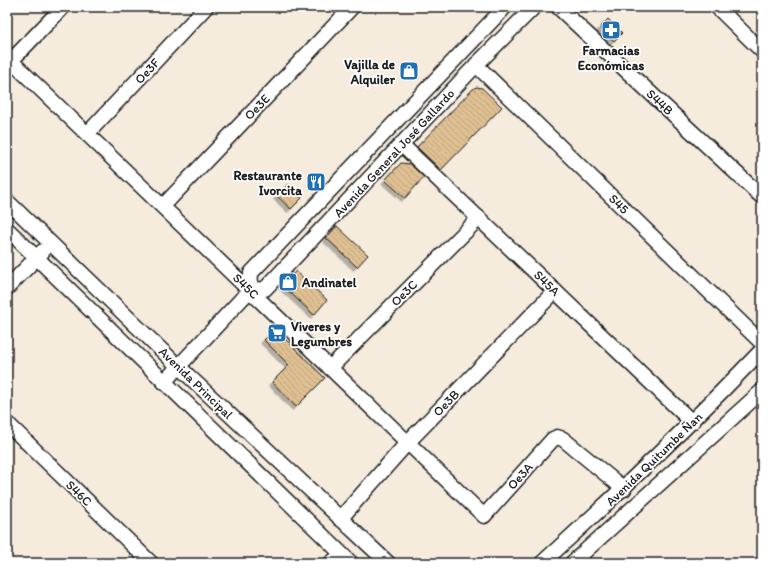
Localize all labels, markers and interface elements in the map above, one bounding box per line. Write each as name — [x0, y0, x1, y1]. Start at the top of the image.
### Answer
pharmacy icon: Farmacias Económicas — [600, 19, 622, 41]
place label: Farmacias Económicas — [578, 43, 644, 73]
street label: Oe3F — [132, 55, 163, 87]
place label: Vajilla de Alquiler — [344, 57, 396, 88]
shop icon: Vajilla de Alquiler — [398, 60, 420, 82]
street label: Avenida General José Gallardo — [330, 85, 458, 220]
street label: S44B — [643, 86, 677, 118]
street label: Oe3E — [241, 91, 273, 123]
place label: Restaurante Ivorcita — [233, 168, 302, 198]
restaurant icon: Restaurante Ivorcita — [305, 171, 327, 193]
street label: S45 — [606, 191, 632, 217]
street label: S45A — [531, 267, 564, 299]
street label: S45C — [230, 270, 262, 302]
shop icon: Andinatel — [277, 271, 299, 293]
place label: Andinatel — [301, 275, 357, 290]
street label: Oe3C — [388, 277, 420, 309]
place label: Viveres y Legumbres — [291, 319, 352, 350]
supermarket icon: Viveres y Legumbres — [266, 322, 288, 344]
street label: Avenida Principal — [156, 344, 236, 422]
street label: Oe3B — [430, 387, 462, 419]
street label: Avenida Quitumbe Ñan — [603, 409, 706, 509]
street label: Oe3A — [504, 459, 536, 493]
street label: S46C — [63, 477, 95, 509]

